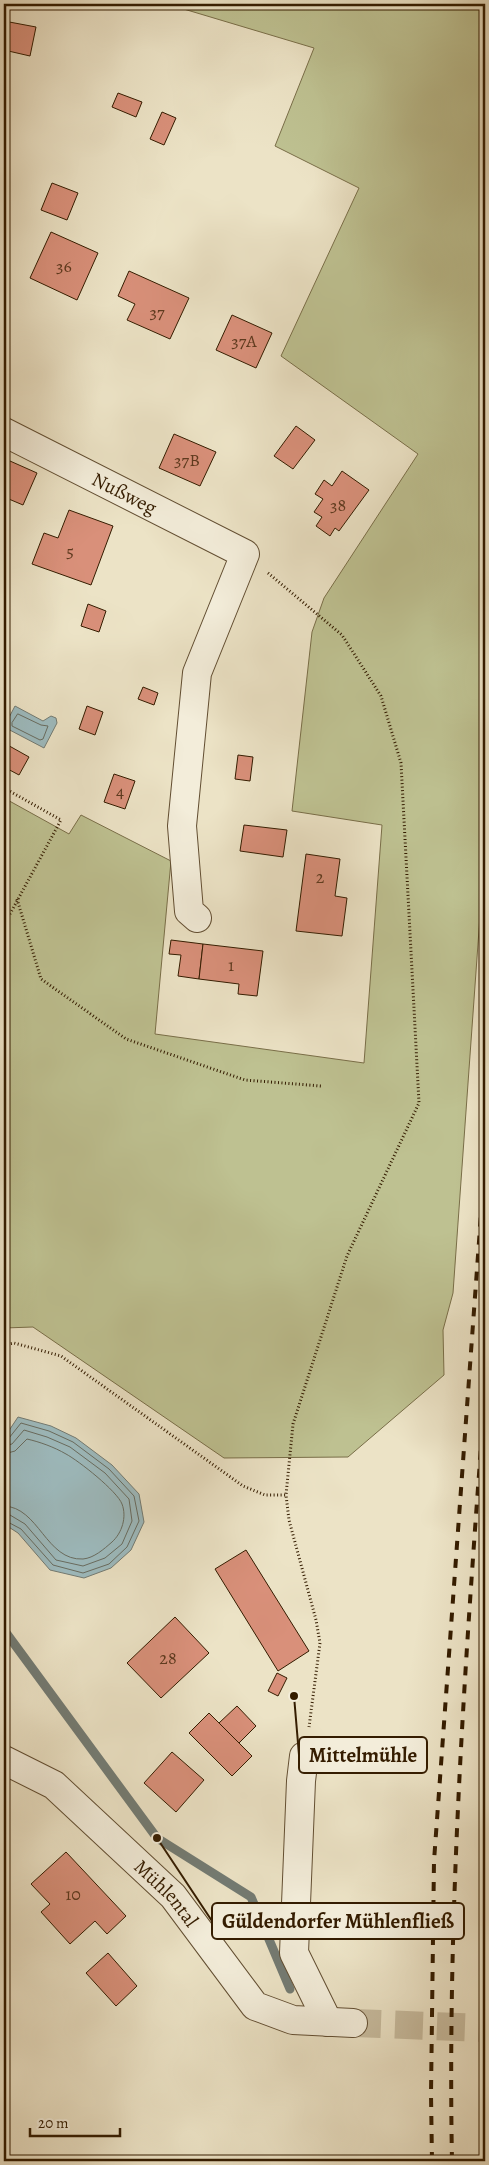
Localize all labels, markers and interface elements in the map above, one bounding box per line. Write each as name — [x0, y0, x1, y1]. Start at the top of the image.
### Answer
house number: 36 — [56, 254, 72, 278]
house number: 37 — [149, 300, 165, 324]
house number: 37A — [231, 329, 257, 353]
house number: 37B — [174, 448, 200, 472]
street label: Nußweg — [87, 466, 161, 521]
house number: 38 — [330, 493, 346, 517]
house number: 5 — [66, 539, 74, 563]
house number: 4 — [116, 779, 124, 803]
house number: 2 — [316, 865, 325, 889]
house number: 1 — [228, 953, 234, 977]
house number: 28 — [159, 1646, 177, 1670]
callout: Mittelmühle — [299, 1737, 427, 1773]
text: Mittelmühle — [309, 1741, 418, 1769]
street label: Mühlental — [128, 1853, 205, 1933]
house number: 10 — [65, 1882, 81, 1906]
callout: Güldendorfer Mühlenfließ — [212, 1903, 464, 1939]
text: Güldendorfer Mühlenfließ — [222, 1907, 455, 1935]
scale bar — [30, 2105, 120, 2137]
text: 20 m — [38, 2113, 69, 2133]

